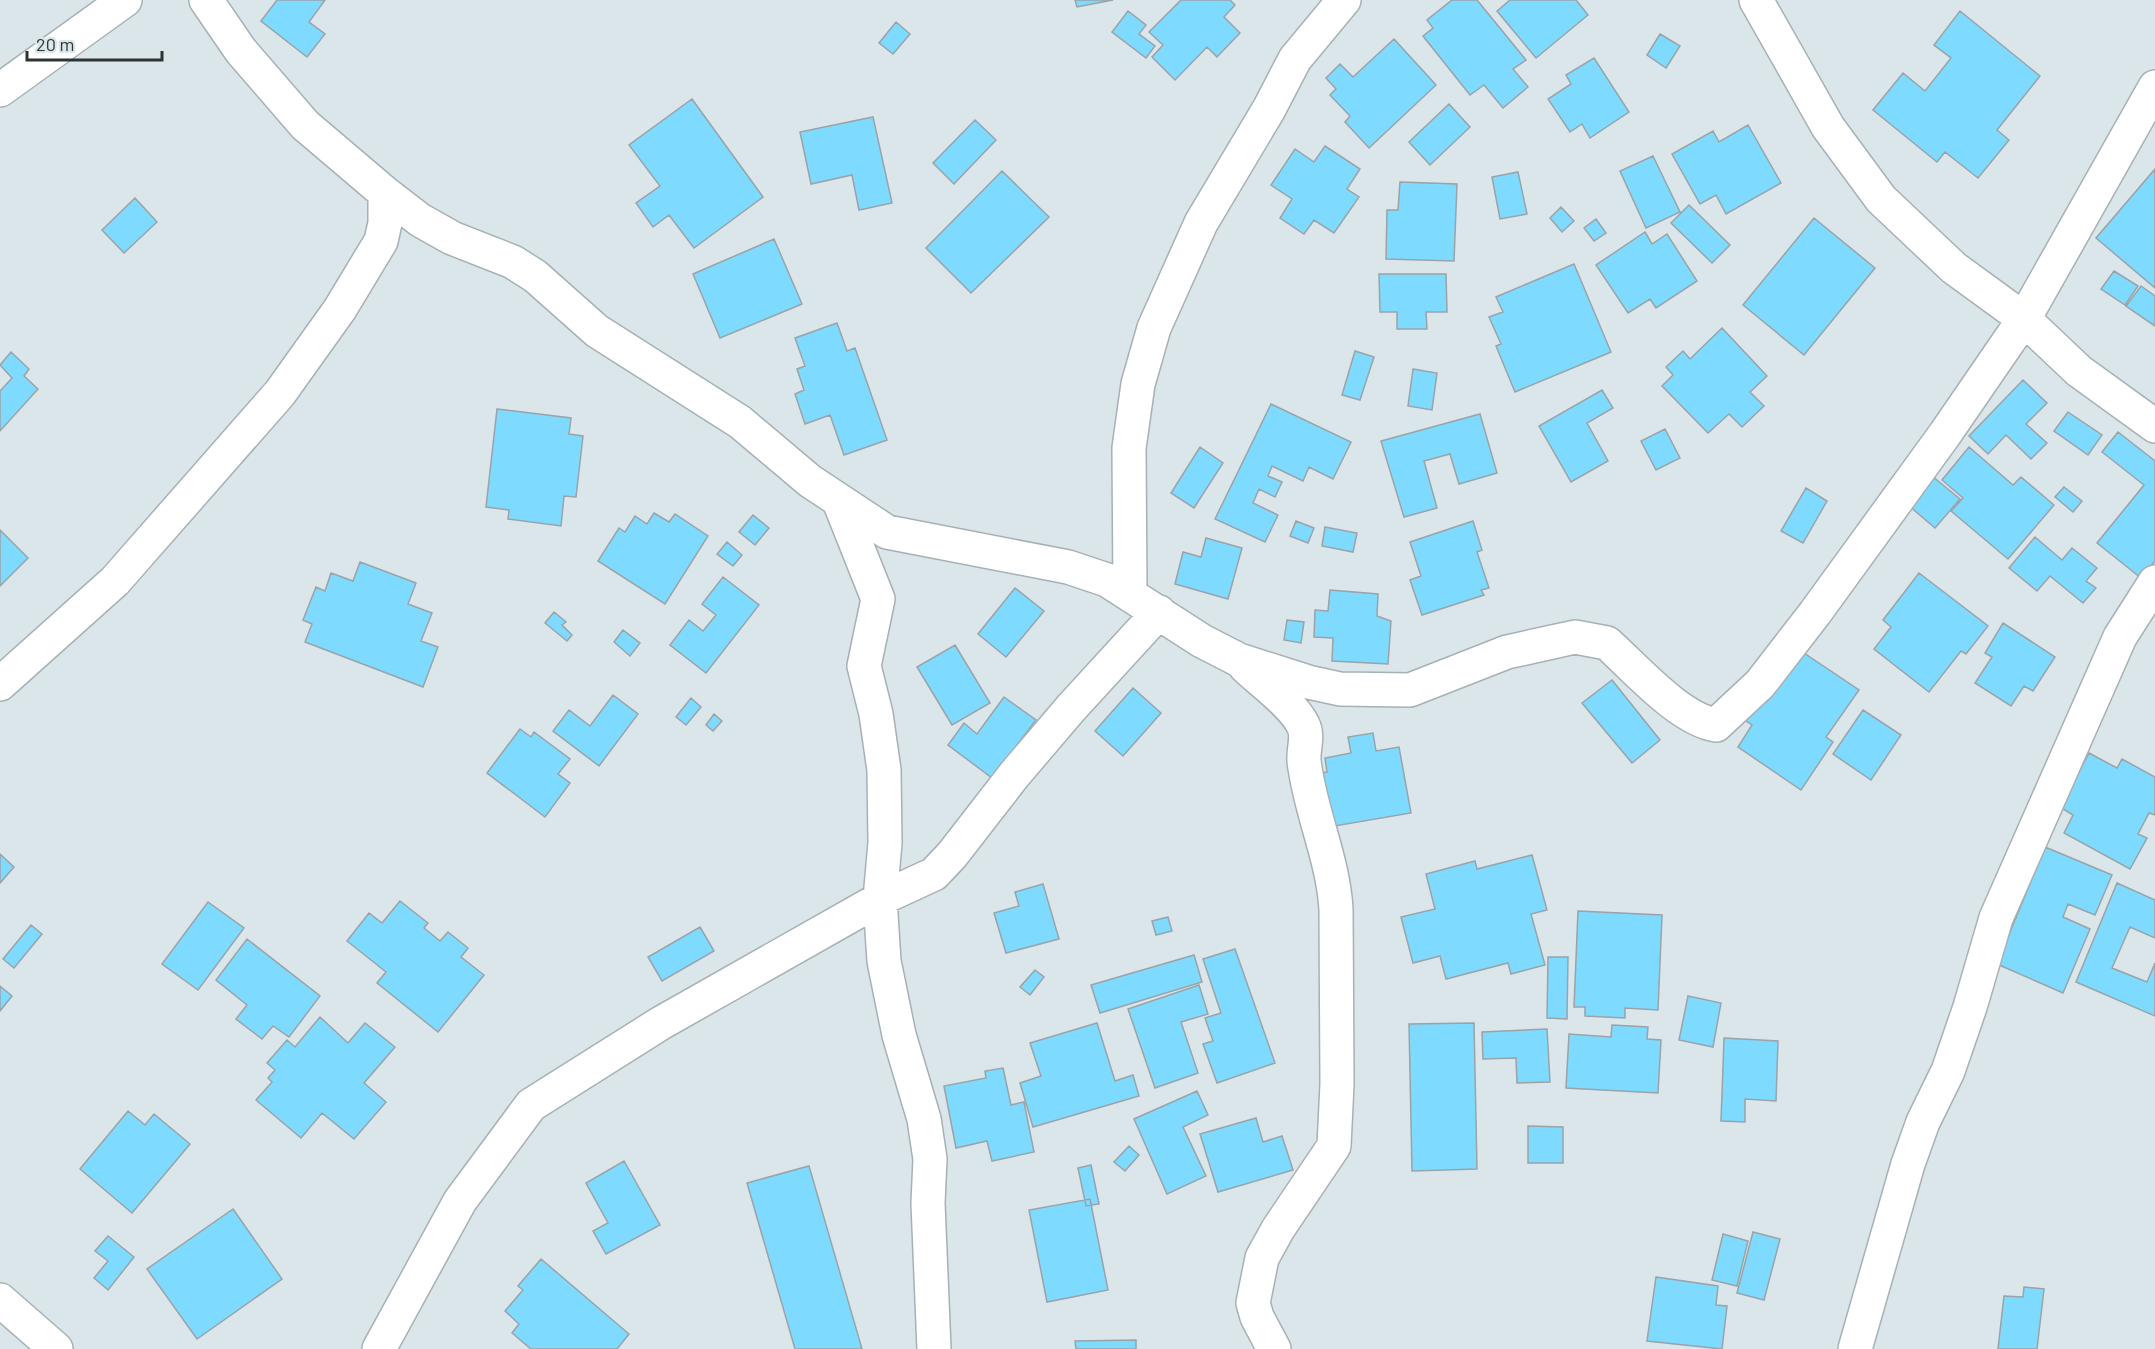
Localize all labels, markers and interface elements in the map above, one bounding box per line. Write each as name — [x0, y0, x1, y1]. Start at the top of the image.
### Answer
scale bar — [27, 24, 162, 62]
text: 20 m — [36, 33, 74, 55]

